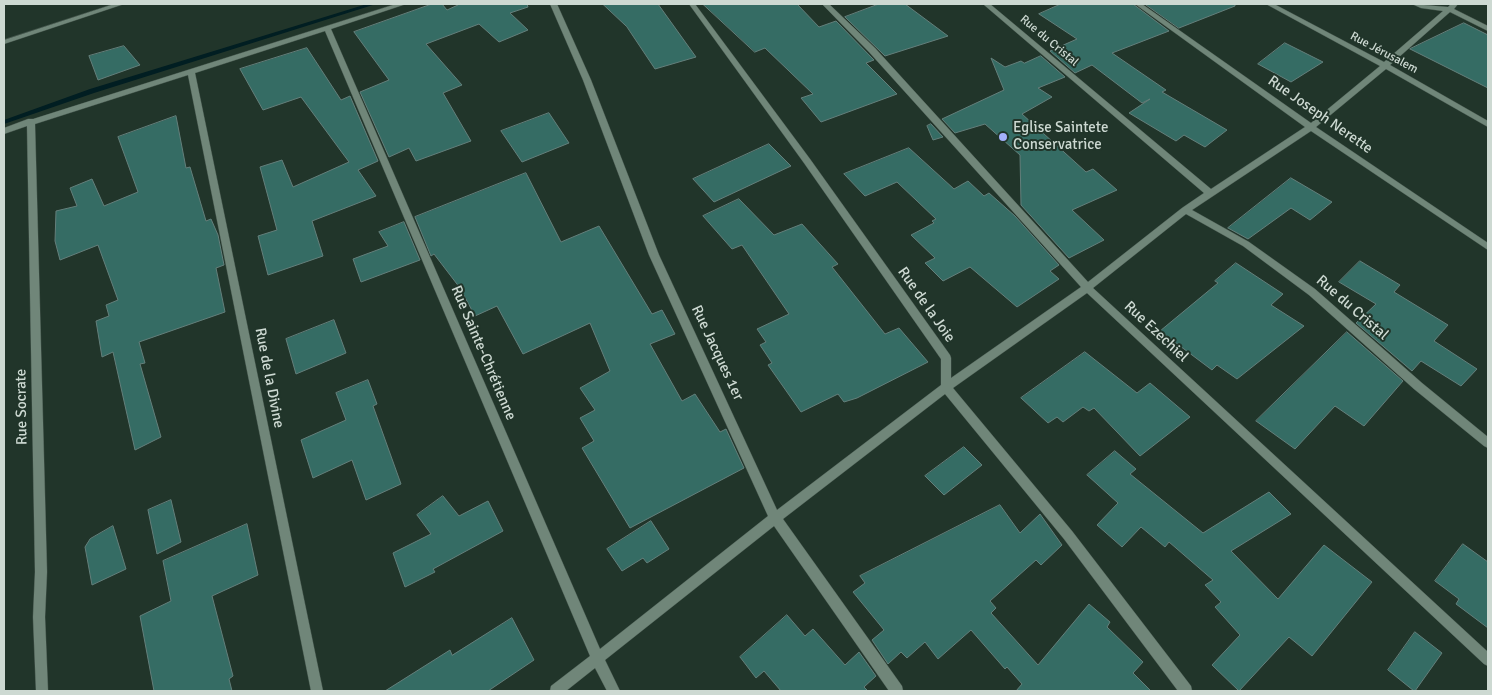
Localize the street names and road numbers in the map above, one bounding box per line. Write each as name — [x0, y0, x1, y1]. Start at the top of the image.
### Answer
street label: Rue du Cristal — [1017, 12, 1081, 70]
street label: Rue Jérusalem — [1348, 29, 1420, 77]
street label: Rue Joseph Nerette — [1264, 72, 1376, 158]
street label: Rue de la Joie — [893, 264, 959, 346]
street label: Rue du Cristal — [1312, 272, 1392, 344]
street label: Rue Sainte-Chrétienne — [446, 283, 520, 423]
street label: Rue Ezechiel — [1120, 298, 1192, 366]
street label: Rue Jacques 1er — [687, 302, 747, 404]
street label: Rue de la Divine — [250, 326, 288, 430]
street label: Rue Socrate — [12, 369, 32, 445]

